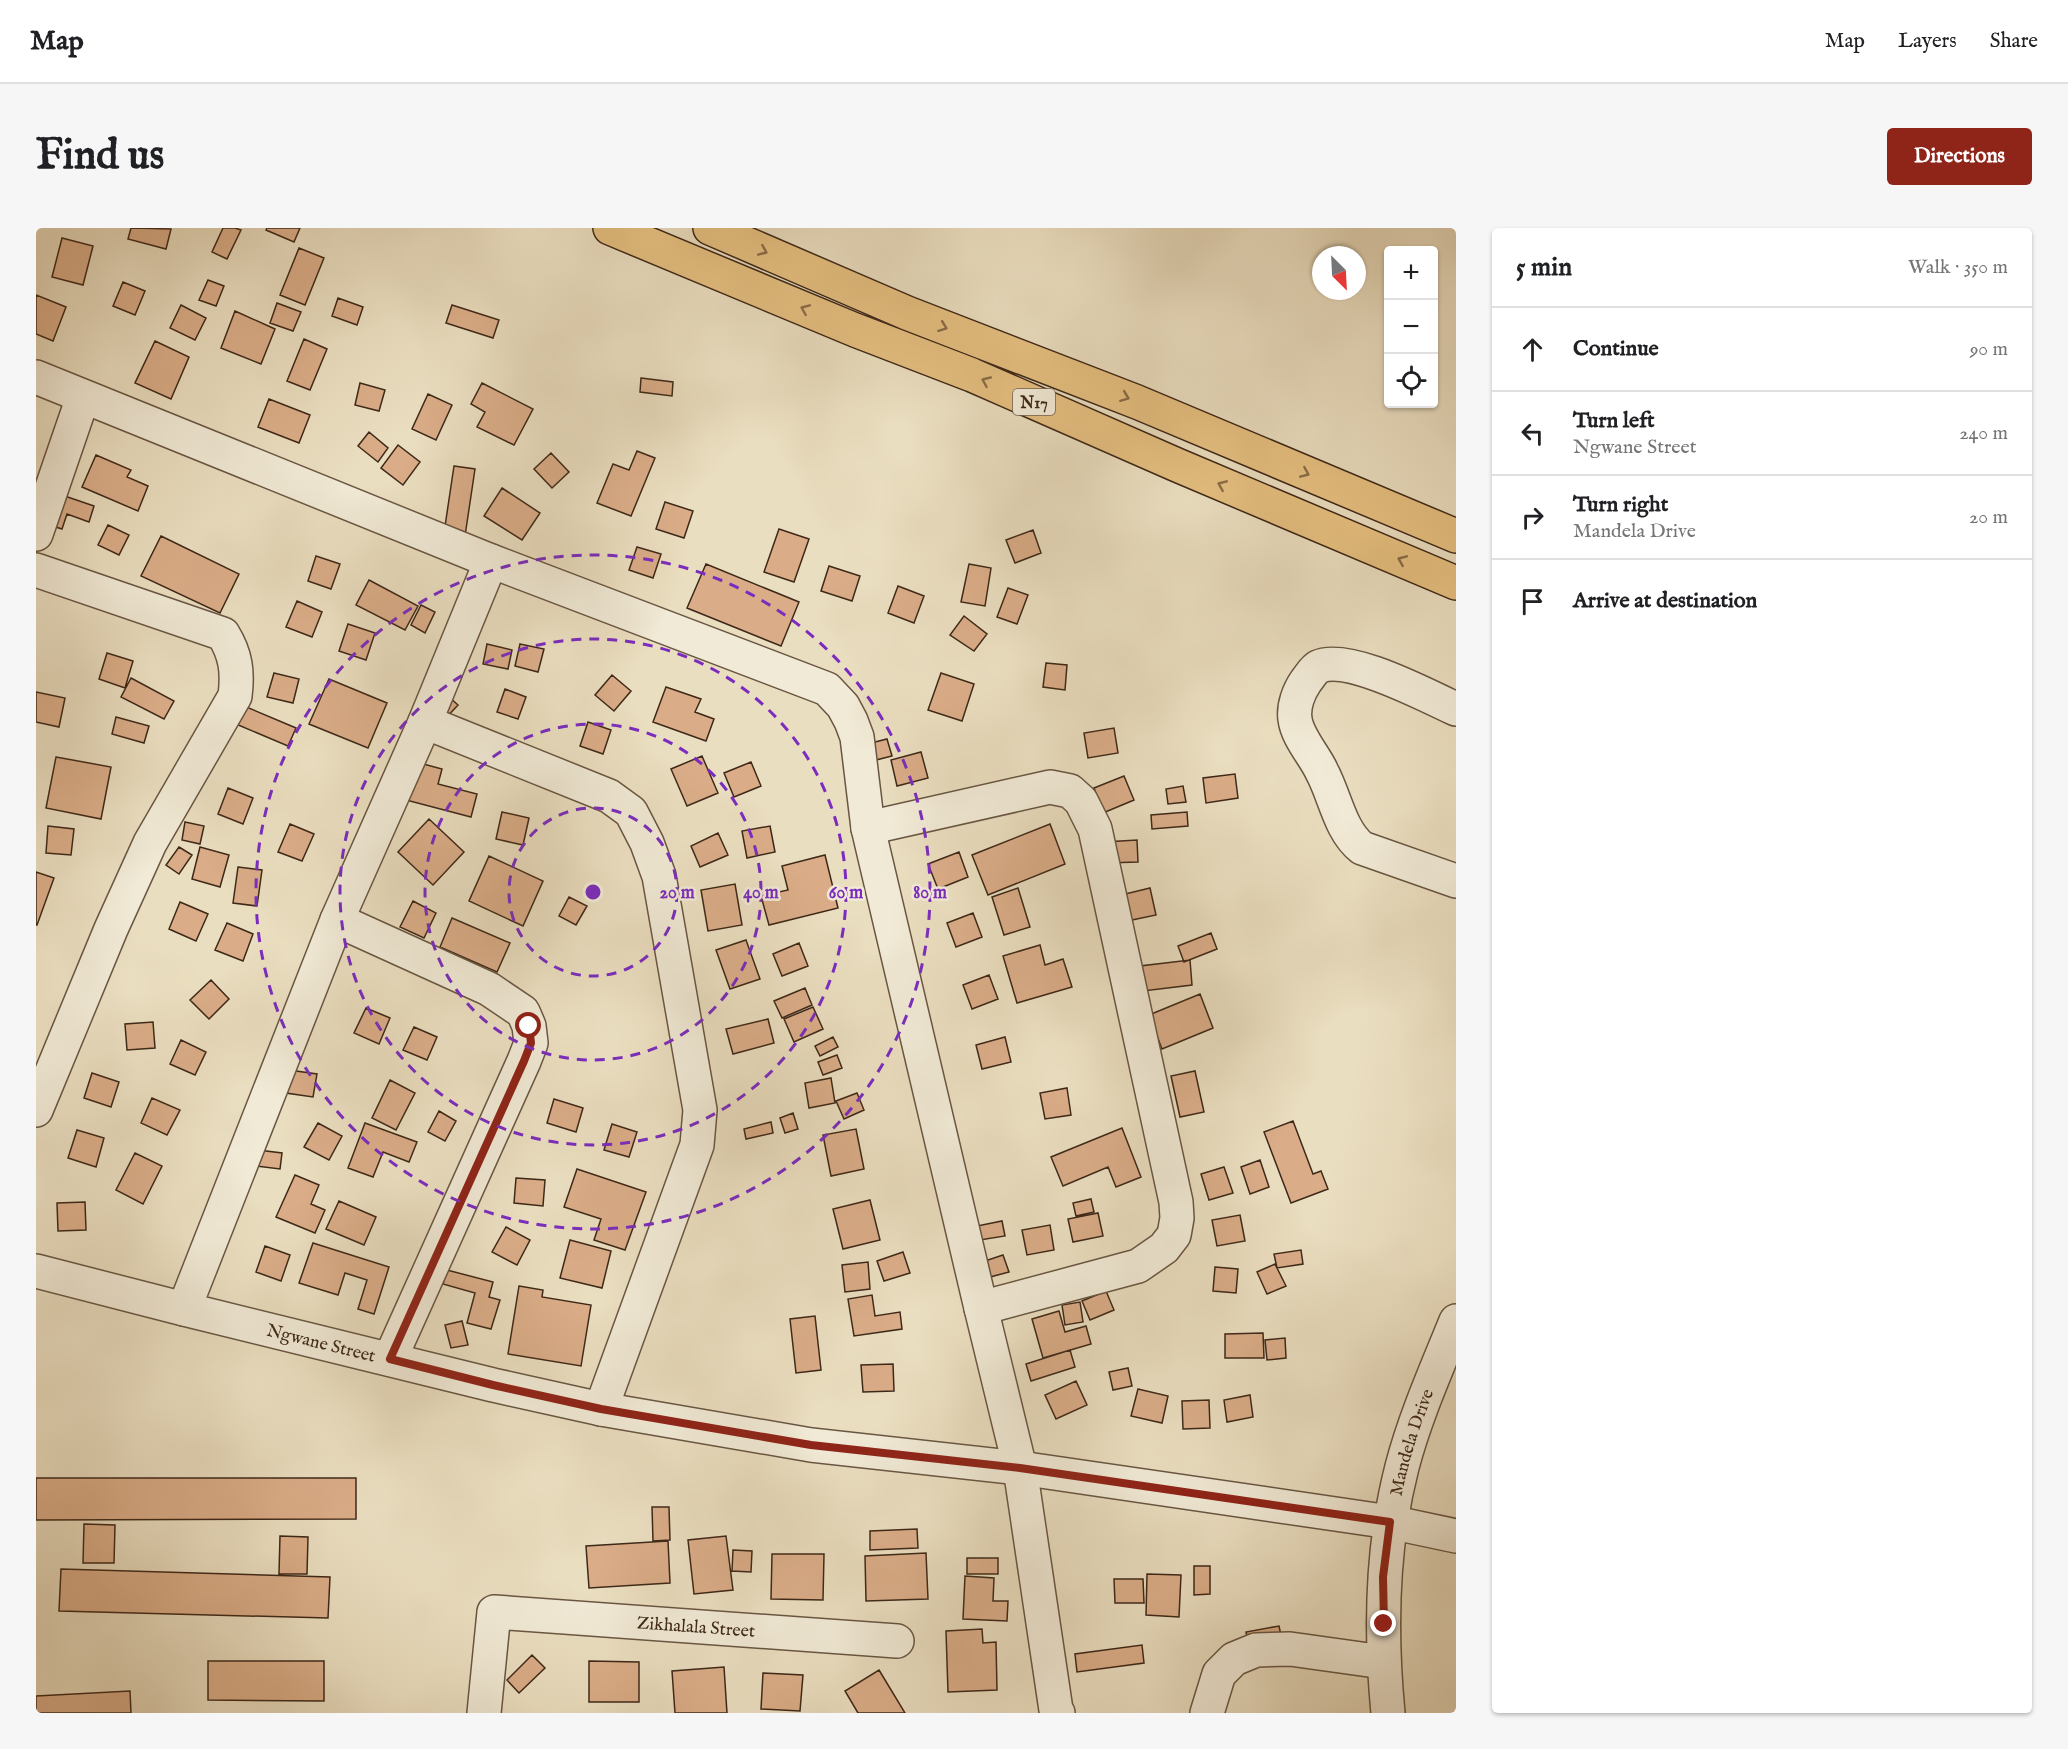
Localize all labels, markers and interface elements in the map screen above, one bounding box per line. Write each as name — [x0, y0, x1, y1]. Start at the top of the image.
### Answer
text: Map — [30, 24, 84, 59]
text: Map — [1825, 28, 1865, 55]
text: Layers — [1898, 28, 1957, 55]
text: Share — [1990, 28, 2038, 55]
button: Directions — [1887, 128, 2032, 185]
text: Find us — [36, 130, 164, 183]
one-way arrow — [757, 244, 768, 256]
north arrow — [1312, 246, 1366, 300]
map controls — [1384, 246, 1438, 408]
button: + — [1384, 246, 1438, 300]
text: 5 min — [1516, 251, 1572, 284]
text: Walk · 350 m — [1908, 255, 2008, 280]
button: − — [1384, 300, 1438, 354]
one-way arrow — [800, 304, 811, 316]
one-way arrow — [937, 320, 948, 332]
icon: ahead — [1516, 333, 1549, 366]
text: Continue — [1573, 335, 1659, 363]
text: 90 m — [1970, 337, 2008, 362]
button: locate — [1384, 354, 1438, 408]
one-way arrow — [982, 376, 993, 388]
road number: N17 — [1013, 389, 1055, 415]
one-way arrow — [1119, 390, 1130, 403]
text: Turn left — [1573, 407, 1655, 435]
icon: left — [1516, 417, 1549, 450]
text: 240 m — [1959, 421, 2008, 446]
text: Ngwane Street — [1573, 435, 1697, 460]
one-way arrow — [1298, 466, 1309, 478]
one-way arrow — [1218, 480, 1229, 492]
text: Turn right — [1573, 491, 1668, 519]
icon: right — [1516, 501, 1549, 534]
text: 20 m — [1969, 505, 2008, 530]
text: Mandela Drive — [1573, 519, 1696, 544]
one-way arrow — [1397, 555, 1408, 567]
icon: arrive — [1516, 585, 1549, 618]
text: Arrive at destination — [1573, 587, 1757, 615]
centre of rings — [583, 882, 603, 902]
text: 20 m — [659, 882, 695, 905]
text: 40 m — [743, 882, 779, 905]
text: 60 m — [829, 882, 863, 905]
text: 80 m — [913, 882, 947, 905]
route start — [515, 1012, 541, 1038]
street label: Ngwane Street — [264, 1320, 378, 1369]
street label: Mandela Drive — [1386, 1386, 1440, 1498]
route end — [1370, 1610, 1396, 1636]
street label: Zikhalala Street — [636, 1612, 756, 1644]

